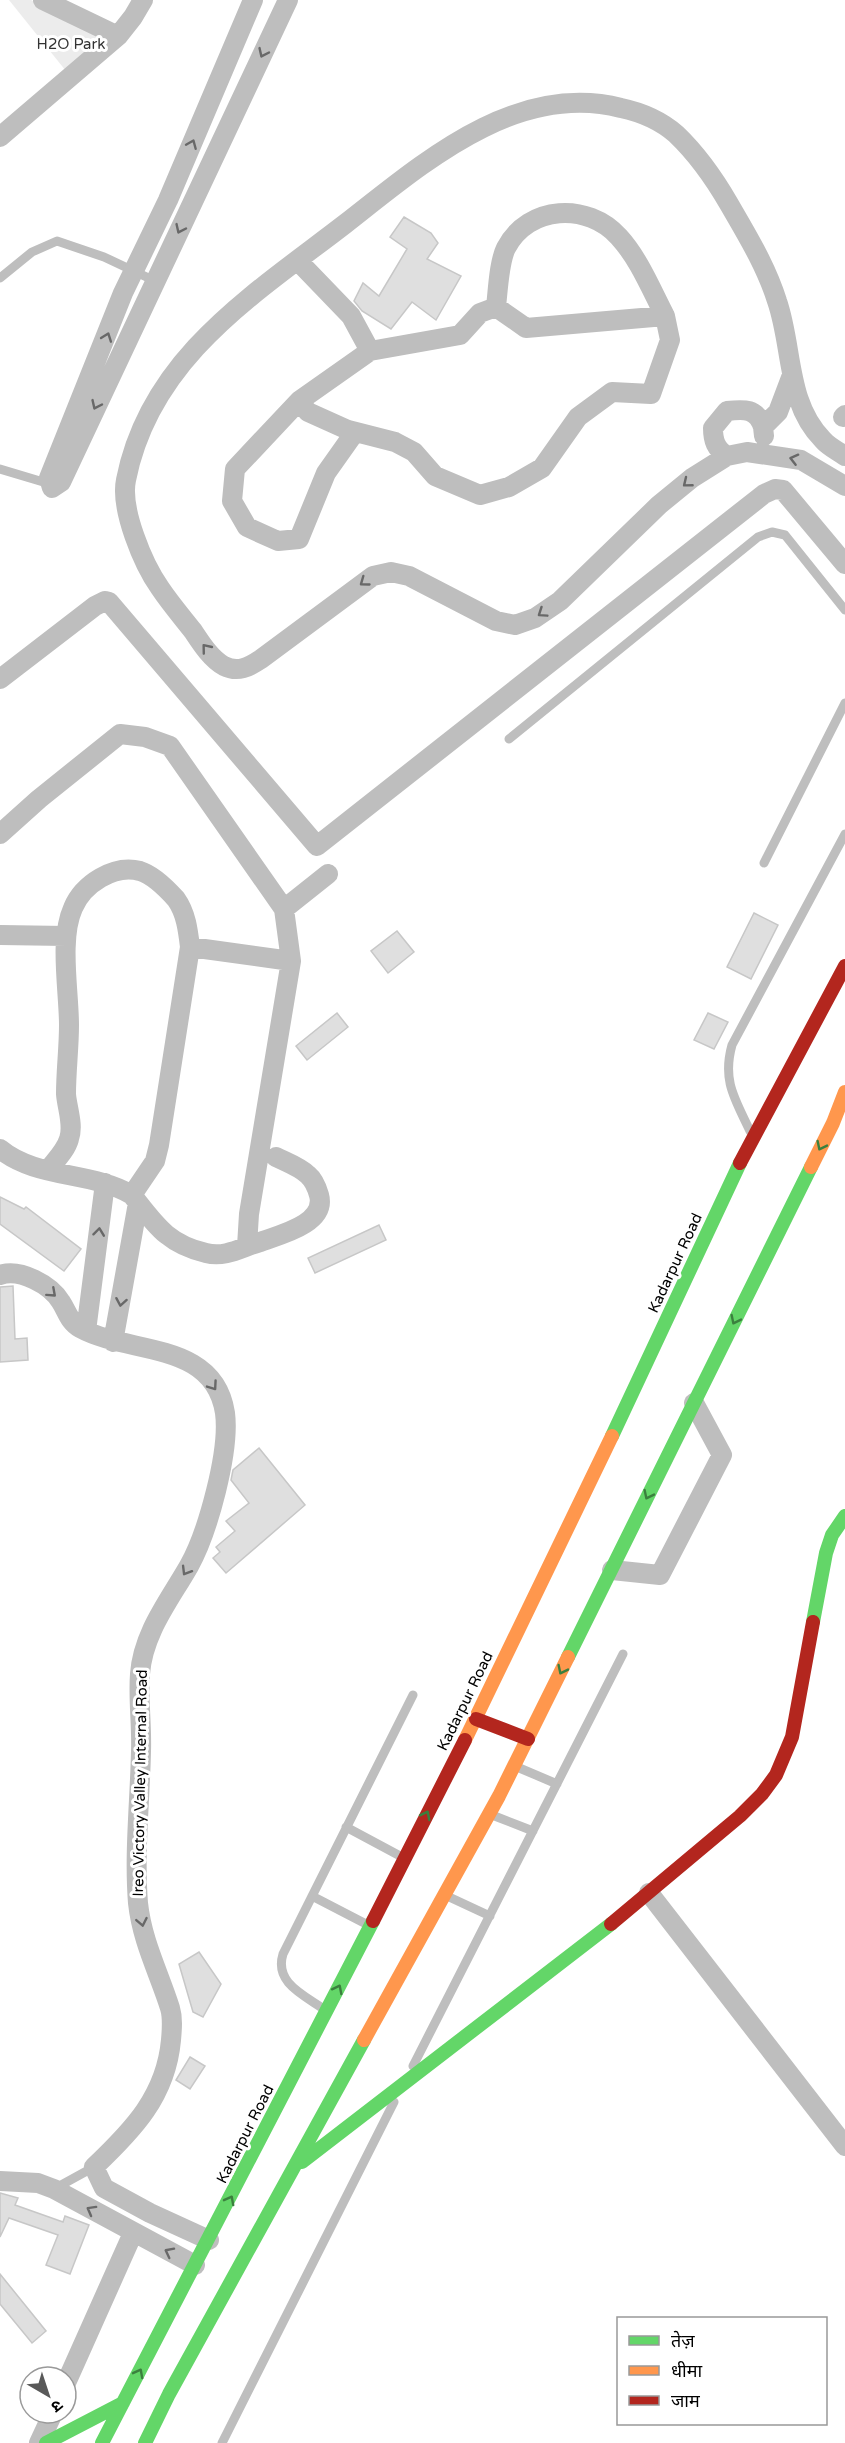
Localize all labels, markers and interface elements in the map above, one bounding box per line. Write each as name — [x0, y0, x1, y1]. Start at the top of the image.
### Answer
park label: H2O Park — [37, 35, 105, 53]
one-way arrow — [259, 46, 271, 57]
one-way arrow — [185, 140, 197, 151]
one-way arrow — [175, 223, 187, 234]
one-way arrow — [100, 332, 113, 342]
one-way arrow — [92, 399, 104, 410]
one-way arrow — [789, 454, 799, 467]
one-way arrow — [682, 475, 693, 486]
one-way arrow — [360, 575, 371, 586]
one-way arrow — [538, 606, 549, 617]
one-way arrow — [202, 644, 213, 655]
one-way arrow — [817, 1139, 829, 1150]
street label: Kadarpur Road — [644, 1210, 706, 1316]
one-way arrow — [92, 1227, 105, 1236]
one-way arrow — [46, 1286, 56, 1297]
one-way arrow — [115, 1297, 127, 1307]
one-way arrow — [731, 1314, 742, 1325]
one-way arrow — [206, 1379, 217, 1390]
one-way arrow — [644, 1489, 656, 1500]
one-way arrow — [182, 1565, 193, 1575]
street label: Kadarpur Road — [433, 1648, 497, 1754]
one-way arrow — [558, 1664, 569, 1674]
street label: Ireo Victory Valley Internal Road — [129, 1669, 151, 1897]
one-way arrow — [419, 1811, 430, 1822]
one-way arrow — [135, 1917, 148, 1927]
one-way arrow — [330, 1984, 342, 1995]
street label: Kadarpur Road — [212, 2082, 278, 2186]
one-way arrow — [223, 2196, 234, 2207]
one-way arrow — [87, 2206, 97, 2217]
one-way arrow — [164, 2248, 175, 2259]
legend — [617, 2317, 827, 2425]
text: तेज़ — [671, 2330, 695, 2352]
text: धीमा — [671, 2360, 702, 2382]
north arrow — [18, 2365, 78, 2425]
one-way arrow — [132, 2368, 143, 2379]
text: जाम — [671, 2390, 701, 2412]
text: उ — [46, 2395, 67, 2417]

